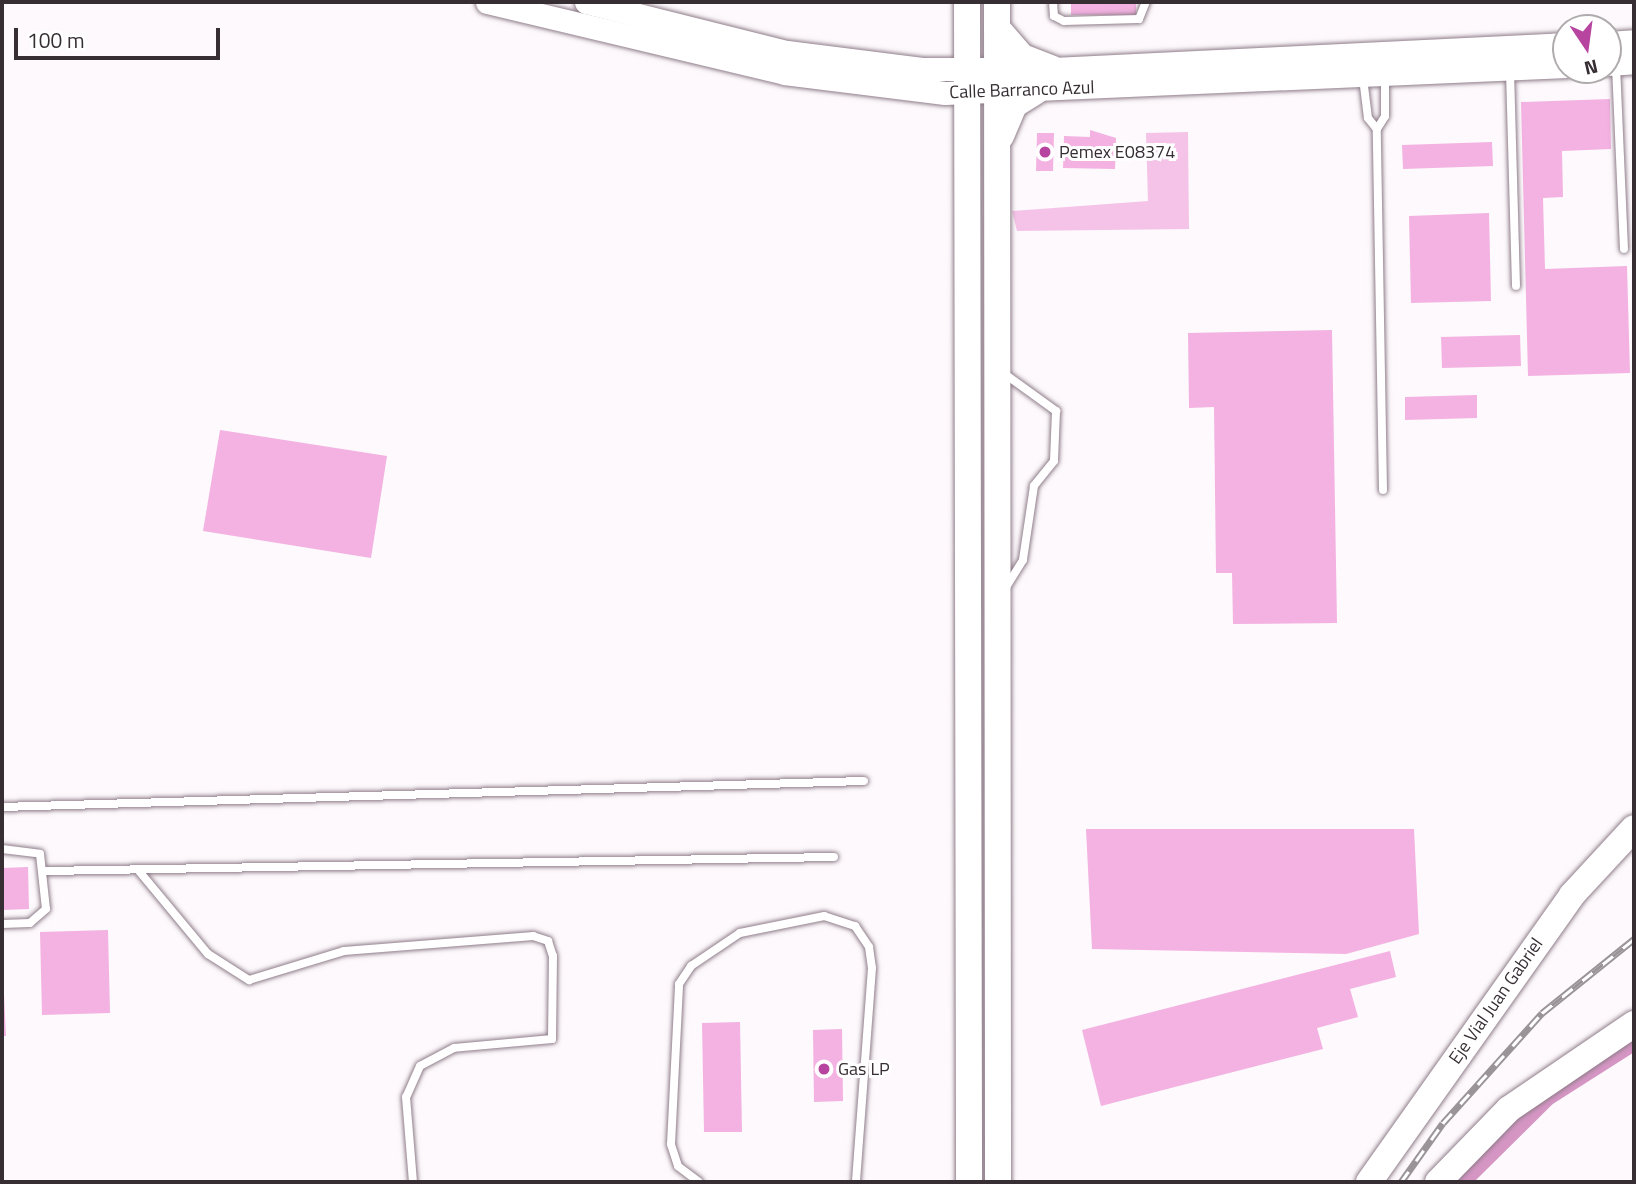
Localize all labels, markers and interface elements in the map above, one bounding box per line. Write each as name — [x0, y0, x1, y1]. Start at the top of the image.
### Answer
scale bar — [18, 14, 224, 58]
north arrow — [1552, 14, 1622, 84]
text: 100 m — [27, 24, 84, 56]
text: N — [1582, 52, 1601, 84]
street label: Calle Barranco Azul — [949, 77, 1095, 103]
place label: Pemex E08374 — [1059, 141, 1175, 163]
marker: Pemex E08374 — [1037, 144, 1053, 160]
street label: Eje Vial Juan Gabriel — [1444, 934, 1548, 1068]
place label: Gas LP — [838, 1058, 890, 1080]
marker: Gas LP — [816, 1061, 832, 1077]

